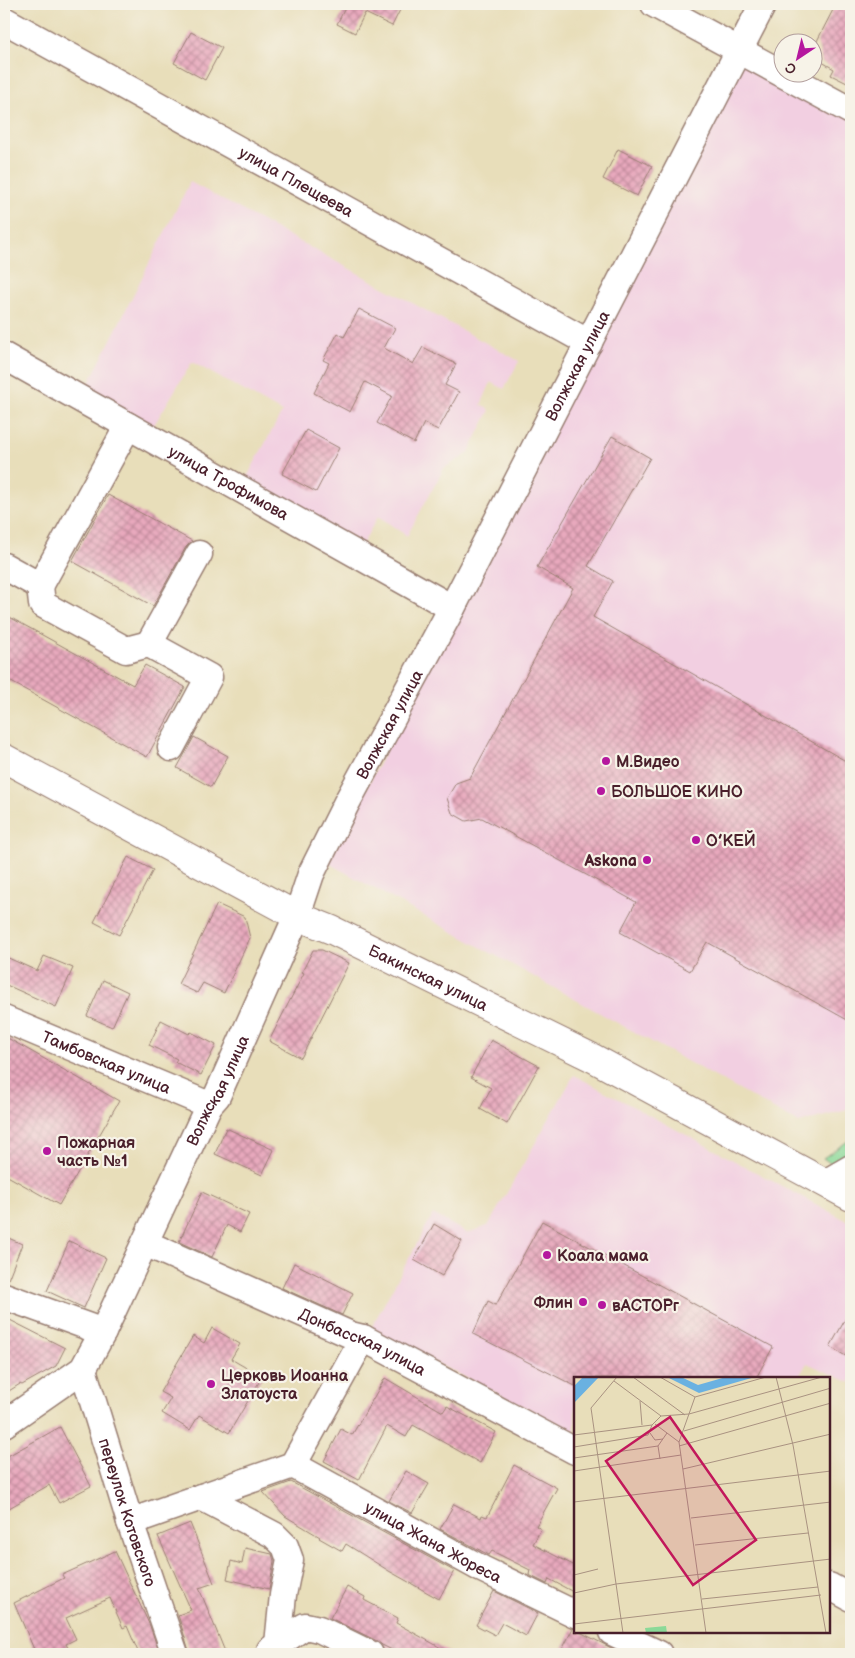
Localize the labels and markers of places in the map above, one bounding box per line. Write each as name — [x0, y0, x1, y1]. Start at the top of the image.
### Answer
place label: М.Видео — [616, 753, 680, 772]
marker: М.Видео — [600, 755, 612, 767]
place label: БОЛЬШОЕ КИНО — [611, 783, 743, 802]
marker: БОЛЬШОЕ КИНО — [595, 785, 607, 797]
place label: О’КЕЙ — [706, 829, 756, 851]
marker: О’КЕЙ — [690, 834, 702, 846]
place label: Askona — [584, 852, 637, 871]
marker: Askona — [641, 854, 653, 866]
place label: Пожарная часть №1 — [57, 1134, 135, 1171]
marker: Пожарная часть №1 — [41, 1145, 53, 1157]
place label: Коала мама — [557, 1247, 649, 1266]
marker: Коала мама — [541, 1249, 553, 1261]
place label: Флин — [534, 1294, 573, 1313]
marker: Флин — [577, 1296, 589, 1308]
place label: вАСТОРг — [612, 1297, 680, 1316]
marker: вАСТОРг — [596, 1299, 608, 1311]
place label: Церковь Иоанна Златоуста — [221, 1367, 349, 1404]
marker: Церковь Иоанна Златоуста — [205, 1378, 217, 1390]

